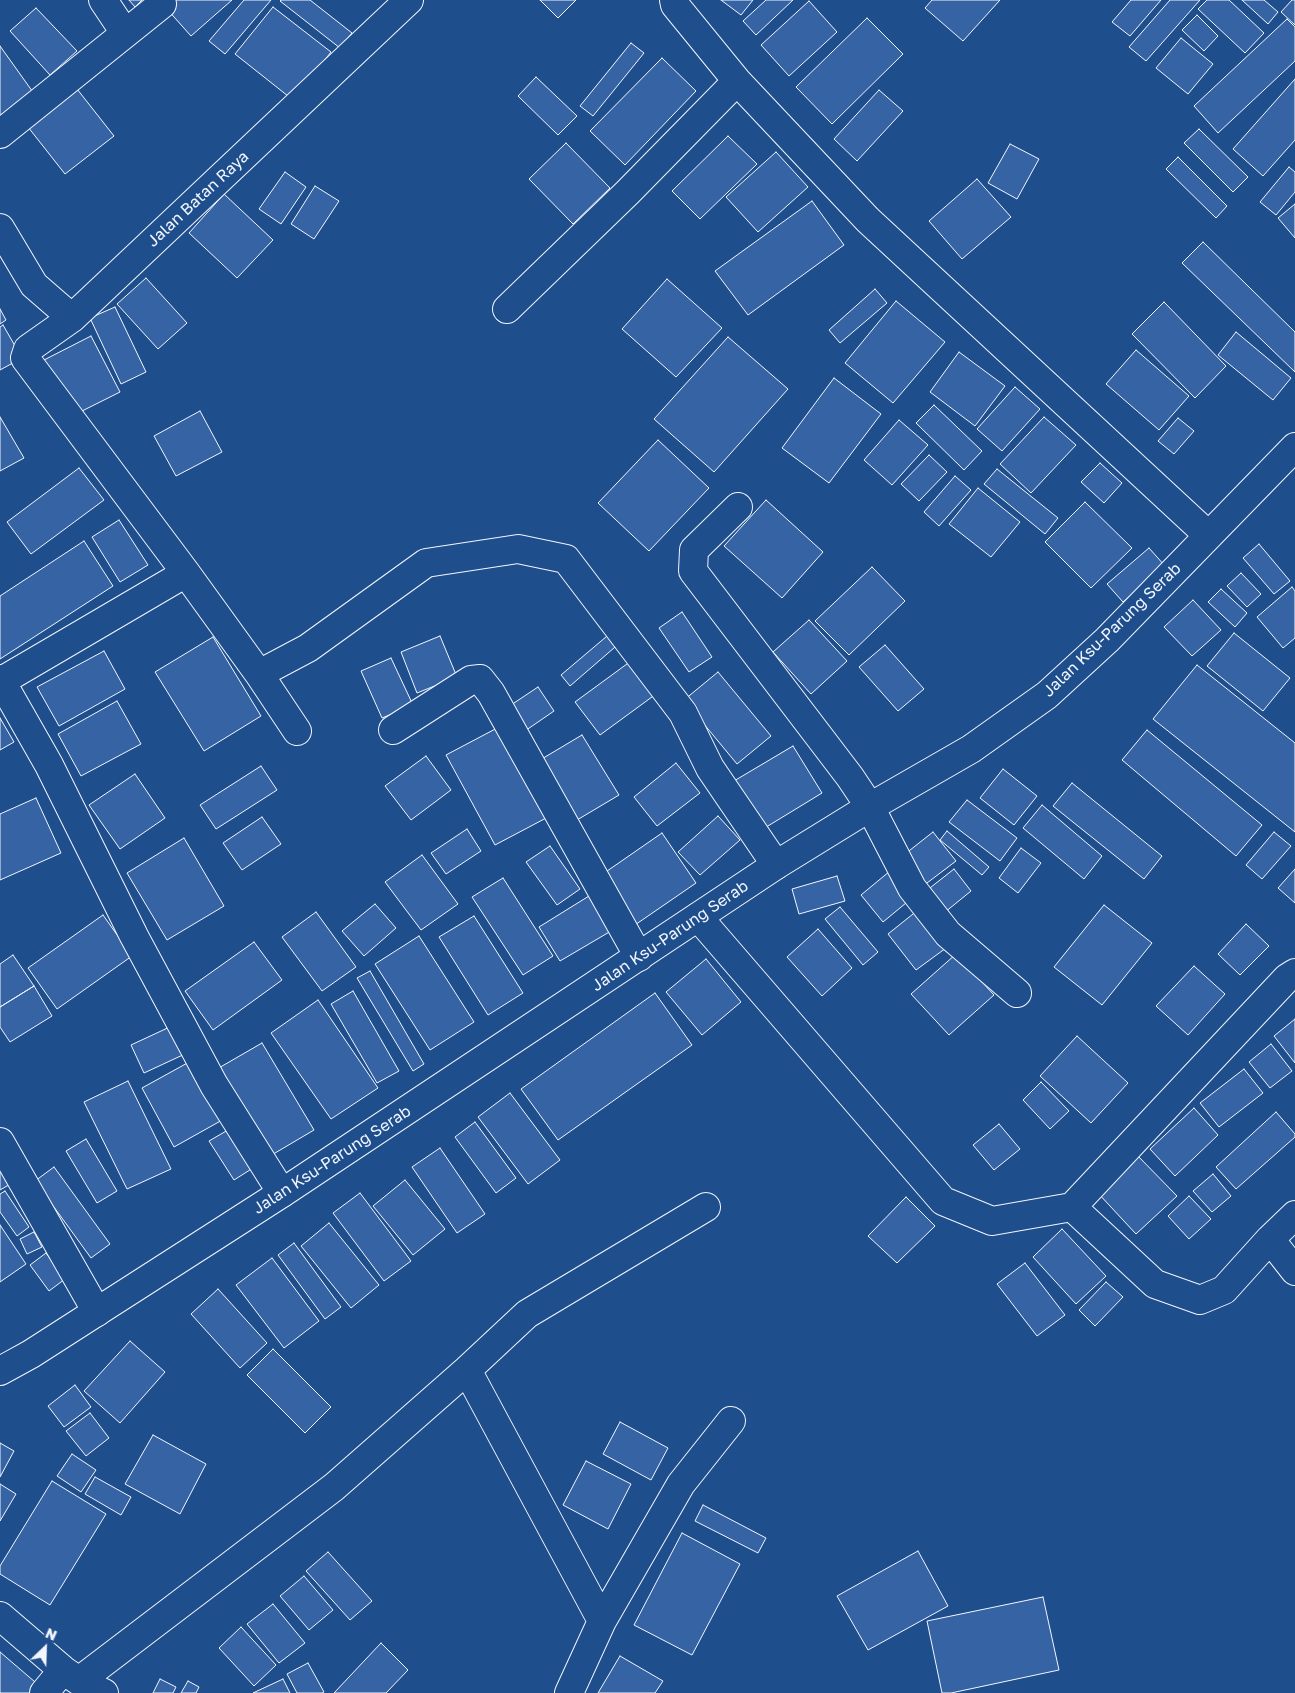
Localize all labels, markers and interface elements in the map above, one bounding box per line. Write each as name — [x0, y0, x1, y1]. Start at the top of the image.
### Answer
street label: Jalan Batan Raya — [143, 147, 253, 251]
street label: Jalan Ksu-Parung Serab — [1039, 559, 1185, 701]
street label: Jalan Ksu-Parung Serab — [588, 876, 752, 996]
street label: Jalan Ksu-Parung Serab — [249, 1102, 415, 1218]
north arrow — [20, 1623, 70, 1673]
text: N — [43, 1624, 60, 1644]

